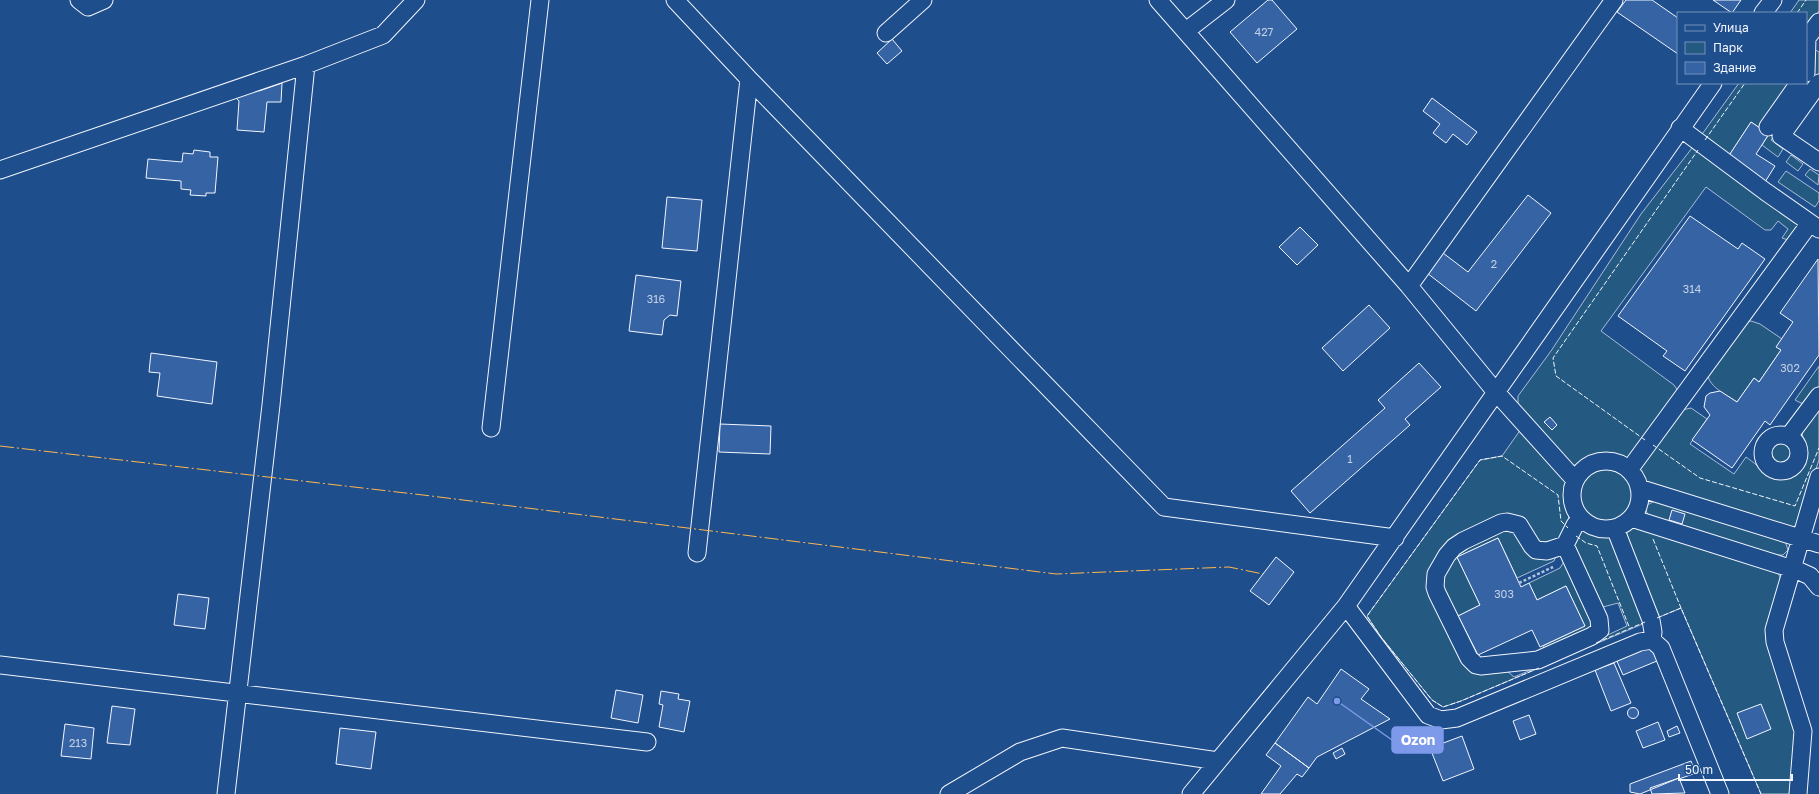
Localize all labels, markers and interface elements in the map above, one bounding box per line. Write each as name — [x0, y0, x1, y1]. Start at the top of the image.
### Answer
legend — [1677, 12, 1807, 84]
text: Улица — [1713, 20, 1749, 35]
house number: 427 — [1255, 25, 1274, 38]
text: Парк — [1713, 40, 1743, 55]
text: Здание — [1713, 60, 1756, 75]
house number: 2 — [1491, 257, 1497, 270]
house number: 314 — [1683, 282, 1702, 295]
house number: 316 — [647, 292, 666, 305]
house number: 302 — [1780, 361, 1800, 374]
house number: 1 — [1347, 452, 1353, 465]
house number: 303 — [1494, 587, 1514, 600]
callout: Ozon — [1392, 727, 1443, 753]
text: Ozon — [1401, 731, 1435, 748]
house number: 213 — [69, 736, 87, 749]
scale bar — [1679, 756, 1792, 782]
text: 50 m — [1685, 762, 1713, 777]

